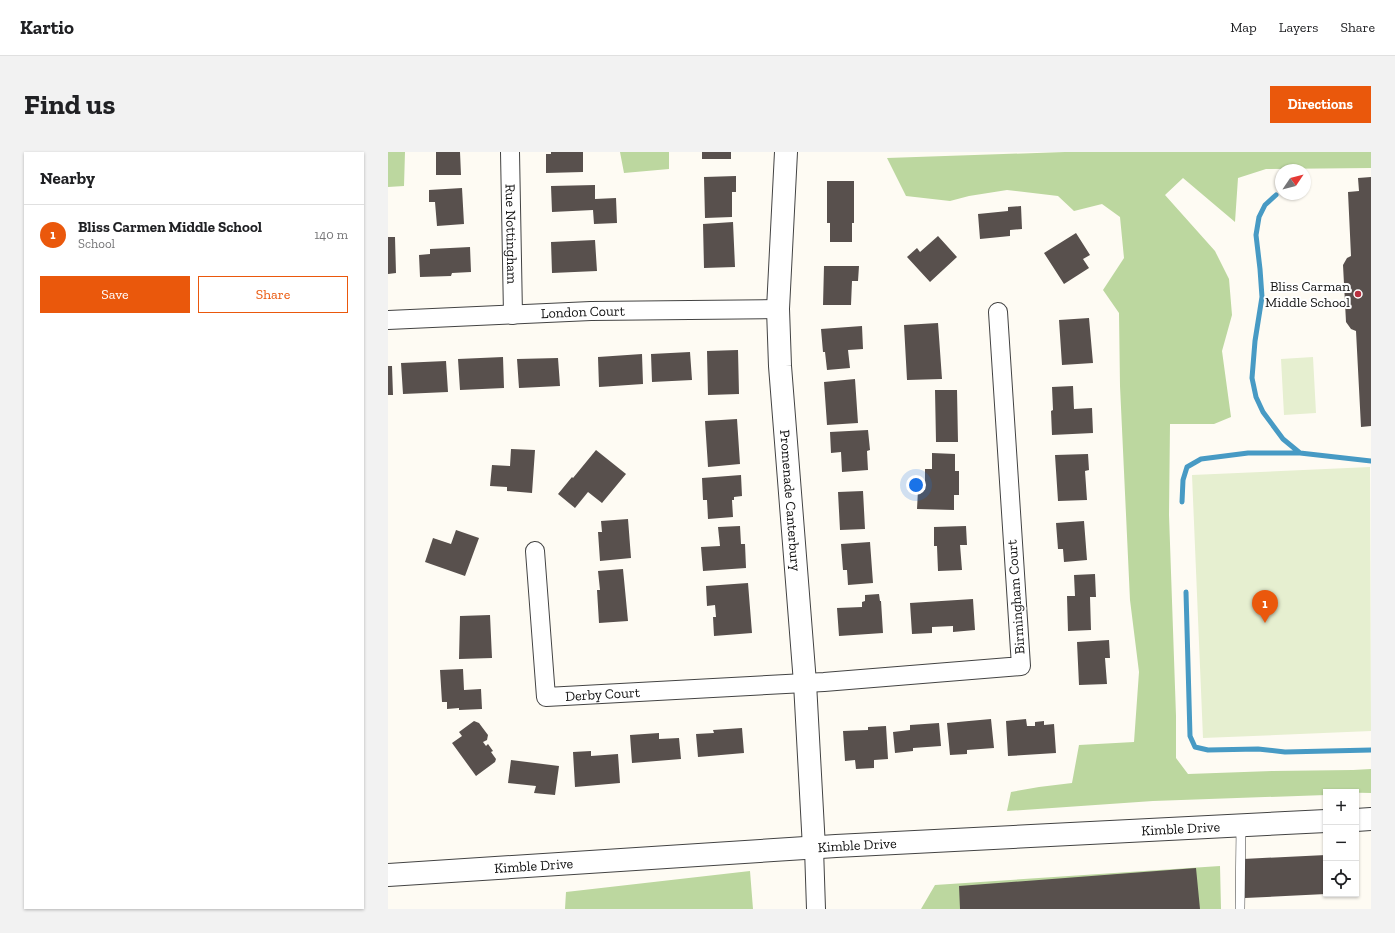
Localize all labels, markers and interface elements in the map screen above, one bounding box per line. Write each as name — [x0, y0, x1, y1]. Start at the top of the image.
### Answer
text: Kartio — [20, 16, 74, 39]
text: Map — [1230, 19, 1257, 36]
text: Layers — [1279, 19, 1318, 36]
text: Share — [1340, 19, 1375, 36]
button: Directions — [1270, 86, 1371, 123]
text: Find us — [24, 88, 115, 121]
north arrow — [1275, 164, 1311, 200]
text: Nearby — [40, 168, 95, 188]
street label: Rue Nottingham — [502, 184, 521, 284]
text: Bliss Carmen Middle School — [78, 218, 262, 236]
text: 1 — [50, 227, 56, 242]
text: 140 m — [314, 227, 348, 242]
text: School — [78, 236, 115, 251]
button: Save — [40, 276, 190, 313]
button: Share — [198, 276, 348, 313]
place label: Bliss Carman Middle School — [1265, 278, 1350, 311]
marker: Bliss Carman Middle School — [1353, 289, 1363, 299]
street label: London Court — [540, 302, 626, 322]
street label: Promenade Canterbury — [777, 429, 805, 573]
your location — [906, 475, 926, 495]
street label: Birmingham Court — [1003, 538, 1028, 655]
pin: 1 — [1252, 590, 1278, 623]
street label: Derby Court — [565, 683, 641, 704]
map controls — [1323, 789, 1359, 897]
button: + — [1323, 789, 1359, 825]
street label: Kimble Drive — [1141, 818, 1221, 839]
button: − — [1323, 825, 1359, 861]
street label: Kimble Drive — [817, 834, 897, 856]
street label: Kimble Drive — [494, 855, 574, 877]
button: locate — [1323, 861, 1359, 897]

